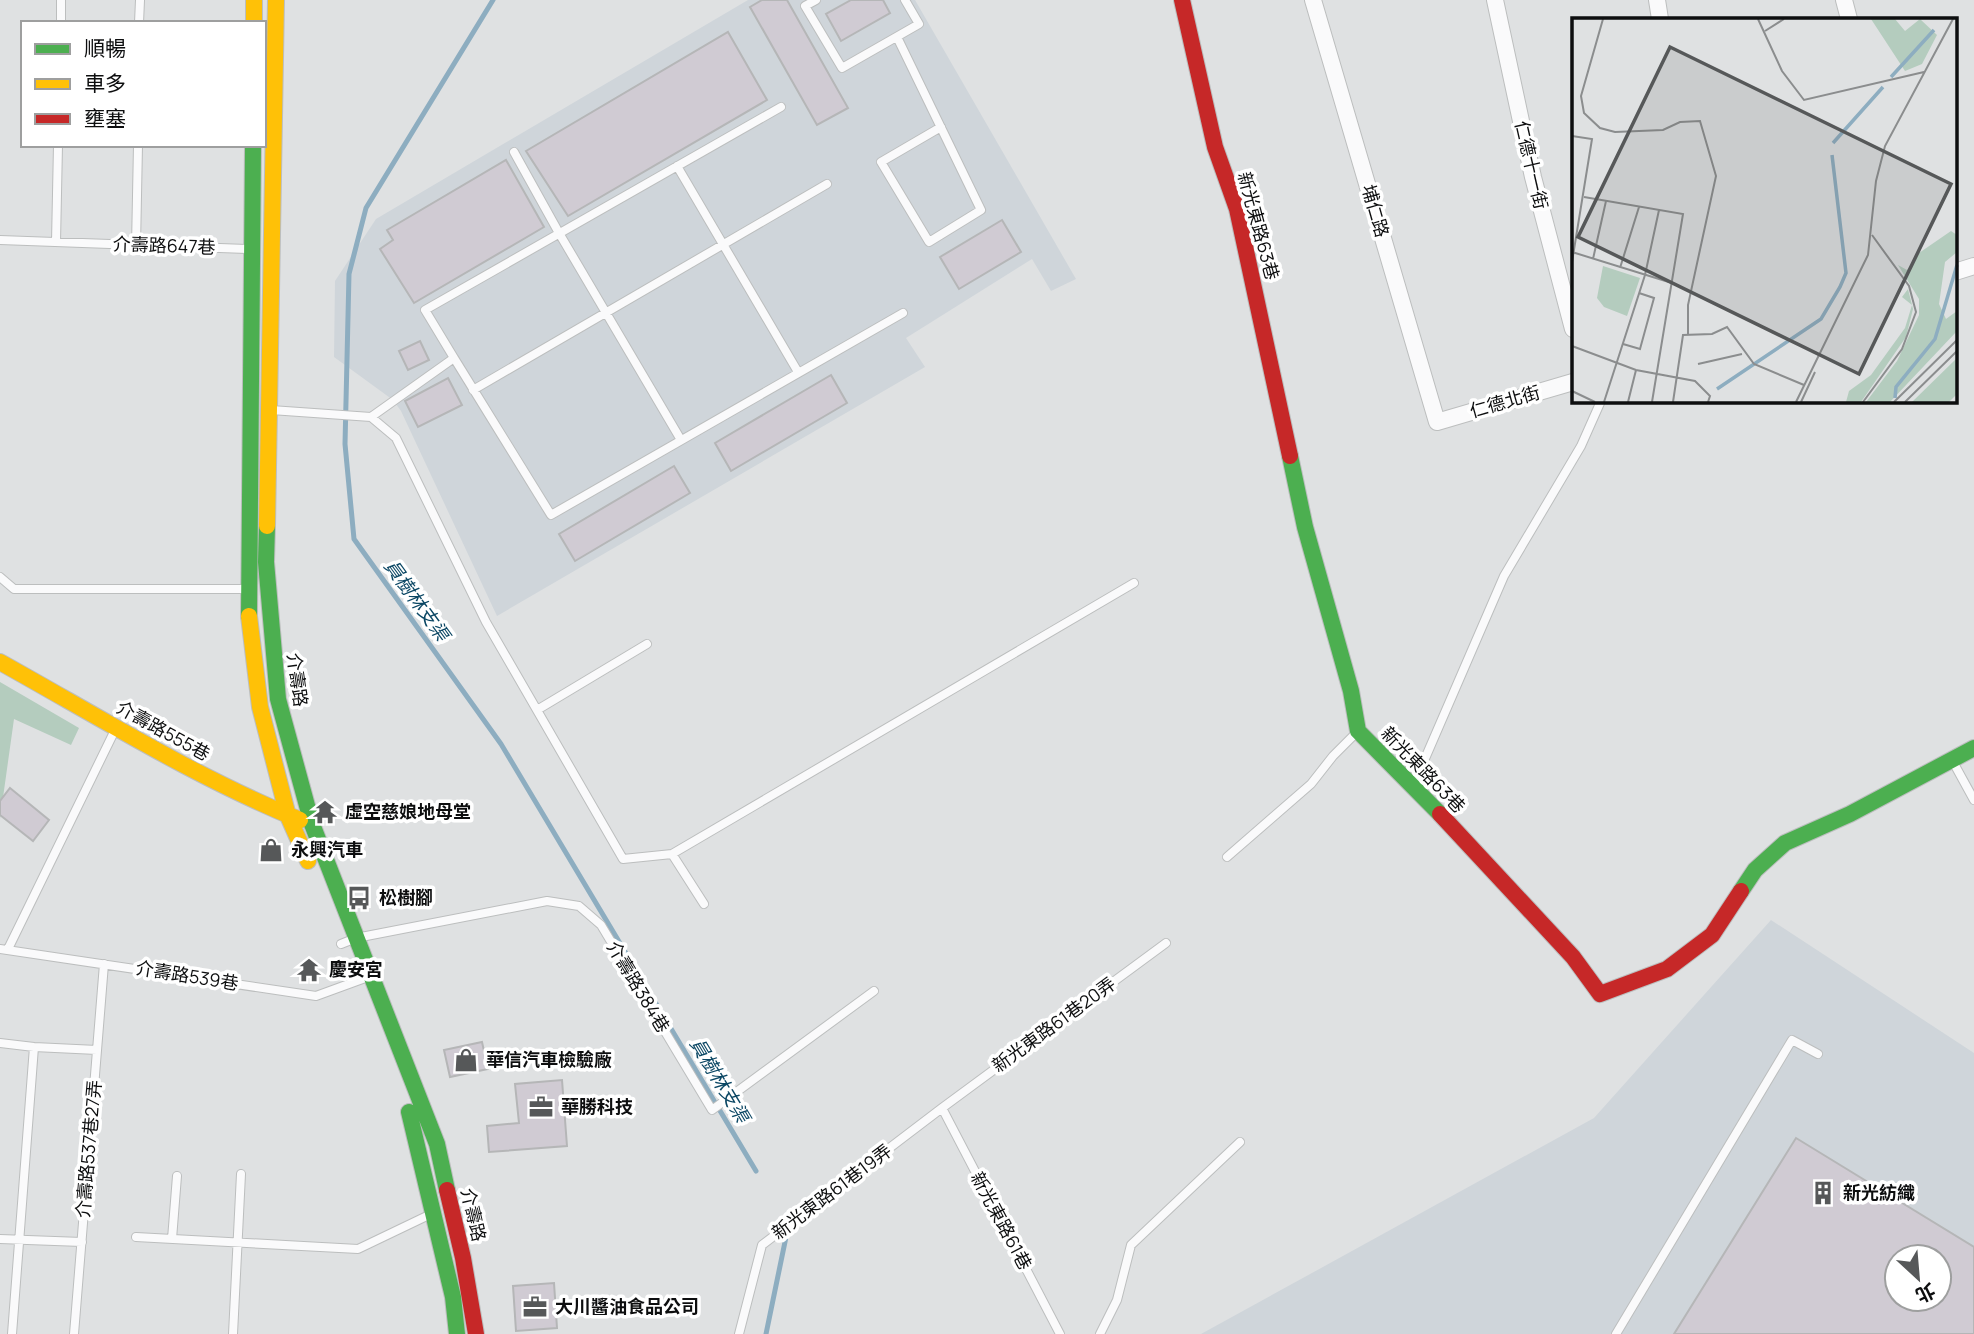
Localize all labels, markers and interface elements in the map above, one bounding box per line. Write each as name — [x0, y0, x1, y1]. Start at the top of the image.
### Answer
inset map — [1572, 18, 1956, 402]
legend — [21, 21, 266, 147]
text: 順暢 — [84, 34, 126, 62]
text: 車多 — [84, 69, 126, 97]
text: 壅塞 — [84, 104, 126, 132]
street label: 仁德十一街 — [1510, 118, 1554, 211]
street label: 新光東路63巷 — [1233, 169, 1285, 283]
street label: 埔仁路 — [1357, 181, 1395, 240]
street label: 介壽路647巷 — [112, 231, 216, 259]
street label: 仁德北街 — [1467, 380, 1543, 422]
water label: 員樹林支渠 — [379, 554, 457, 648]
street label: 介壽路 — [282, 651, 314, 708]
street label: 介壽路555巷 — [113, 695, 214, 766]
street label: 新光東路63巷 — [1376, 721, 1471, 818]
temple icon: 虛空慈娘地母堂 — [311, 798, 339, 826]
place label: 虛空慈娘地母堂 — [345, 799, 471, 823]
shop icon: 永興汽車 — [257, 836, 285, 864]
place label: 永興汽車 — [291, 837, 363, 861]
bus stop icon: 松樹腳 — [345, 884, 373, 912]
place label: 松樹腳 — [379, 885, 433, 909]
street label: 介壽路384巷 — [602, 936, 676, 1037]
street label: 介壽路539巷 — [134, 955, 240, 995]
temple icon: 慶安宮 — [295, 956, 323, 984]
place label: 慶安宮 — [329, 957, 383, 981]
street label: 新光東路61巷20弄 — [987, 971, 1120, 1077]
water label: 員樹林支渠 — [684, 1033, 757, 1130]
shop icon: 華信汽車檢驗廠 — [452, 1046, 480, 1074]
place label: 華信汽車檢驗廠 — [486, 1047, 612, 1071]
street label: 介壽路537巷27弄 — [70, 1079, 106, 1219]
office icon: 華勝科技 — [527, 1093, 555, 1121]
place label: 華勝科技 — [561, 1094, 633, 1118]
street label: 新光東路61巷19弄 — [767, 1138, 896, 1244]
street label: 新光東路61巷 — [966, 1167, 1038, 1274]
building icon: 新光紡織 — [1809, 1179, 1837, 1207]
place label: 新光紡織 — [1843, 1180, 1915, 1204]
street label: 介壽路 — [456, 1186, 492, 1244]
north arrow — [1883, 1243, 1953, 1313]
text: 北 — [1911, 1277, 1940, 1309]
office icon: 大川醬油食品公司 — [521, 1293, 549, 1321]
place label: 大川醬油食品公司 — [555, 1294, 699, 1318]

